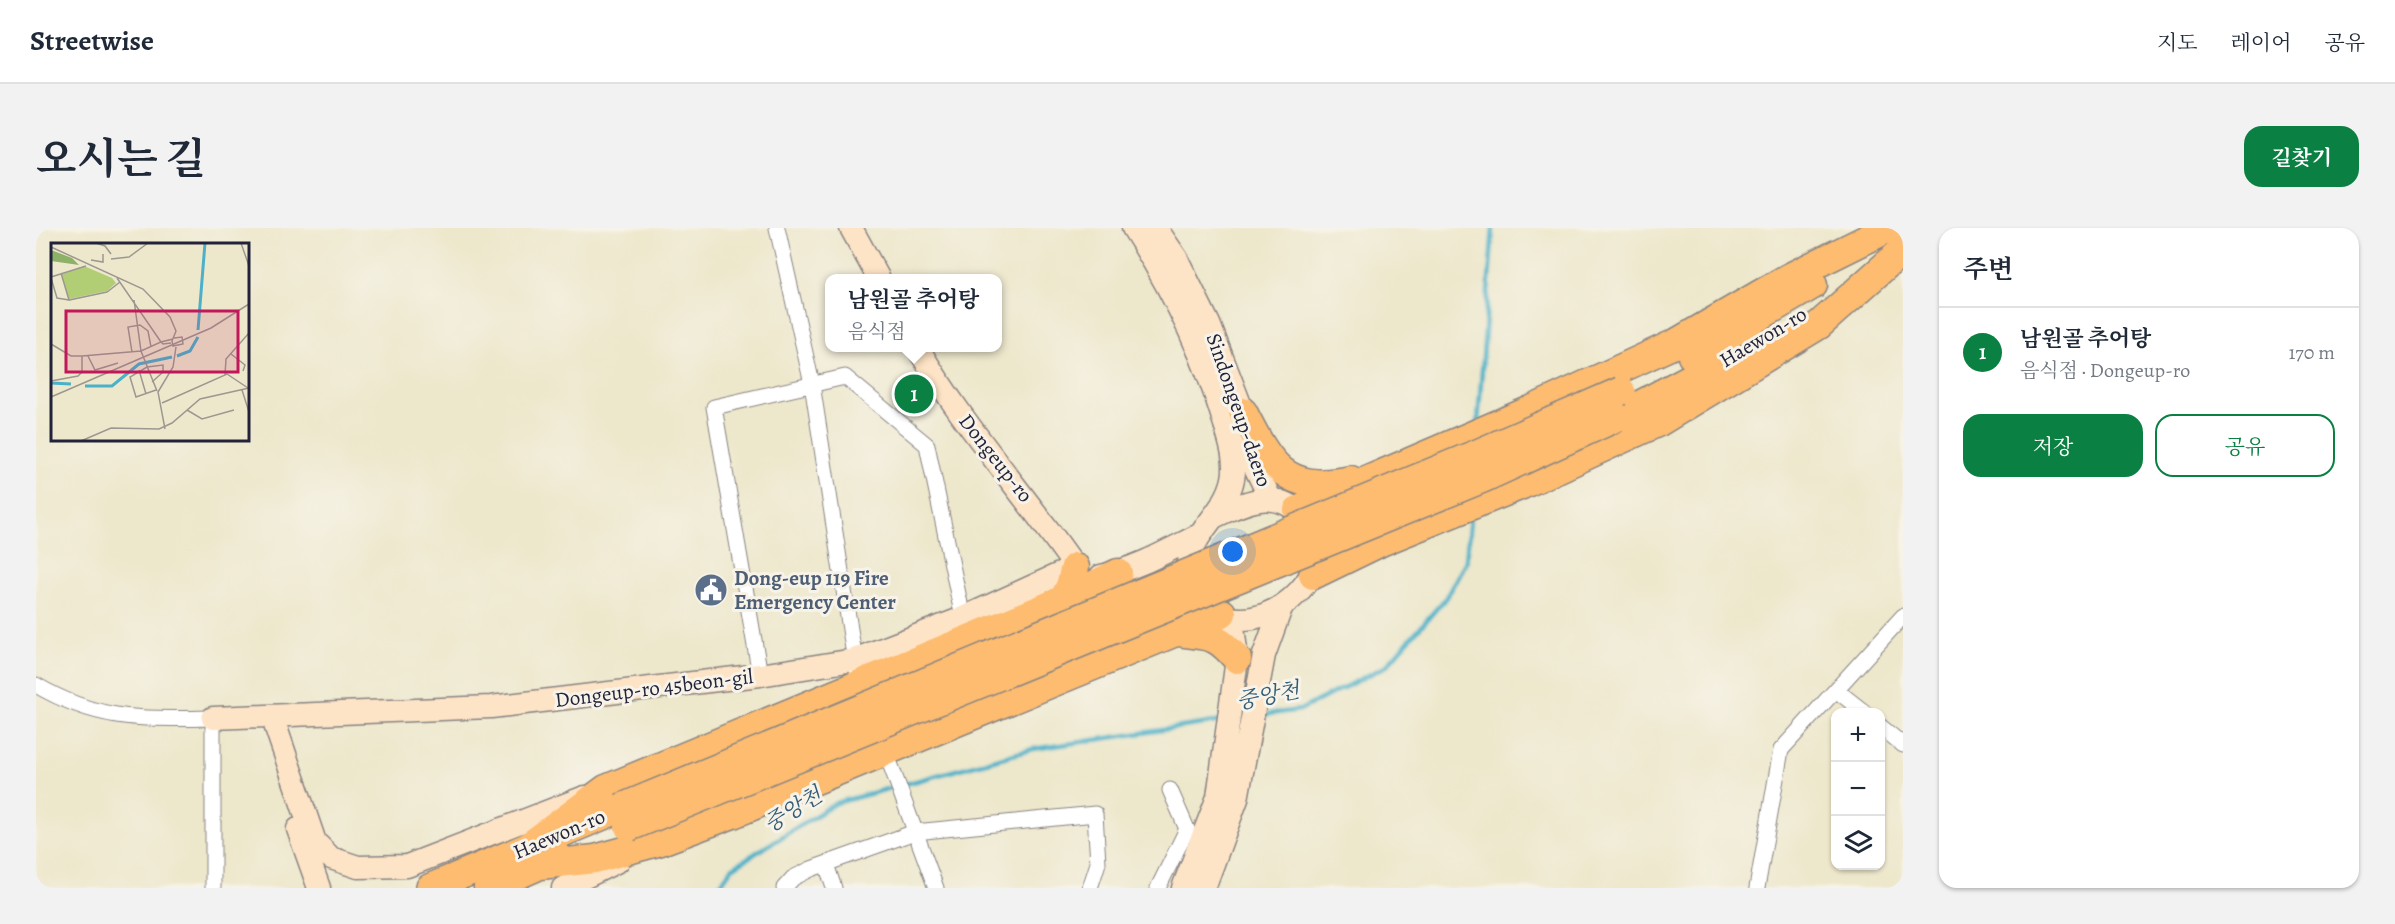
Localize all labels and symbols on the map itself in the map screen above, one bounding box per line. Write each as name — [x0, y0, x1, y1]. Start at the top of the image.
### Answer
inset map — [51, 243, 249, 441]
street label: Haewon-ro — [1714, 300, 1812, 374]
street label: Sindongeup-daero — [1200, 329, 1278, 491]
pin: 1 — [894, 372, 934, 416]
street label: Dongeup-ro — [953, 408, 1039, 508]
your location — [1218, 537, 1247, 566]
place label: Dong-eup 119 Fire Emergency Center — [734, 564, 896, 616]
public building icon: Dong-eup 119 Fire Emergency Center — [693, 572, 729, 608]
street label: Dongeup-ro 45beon-gil — [553, 662, 755, 714]
water label: 중앙천 — [1234, 675, 1304, 717]
water label: 중앙천 — [758, 779, 829, 840]
street label: Haewon-ro — [509, 802, 609, 866]

